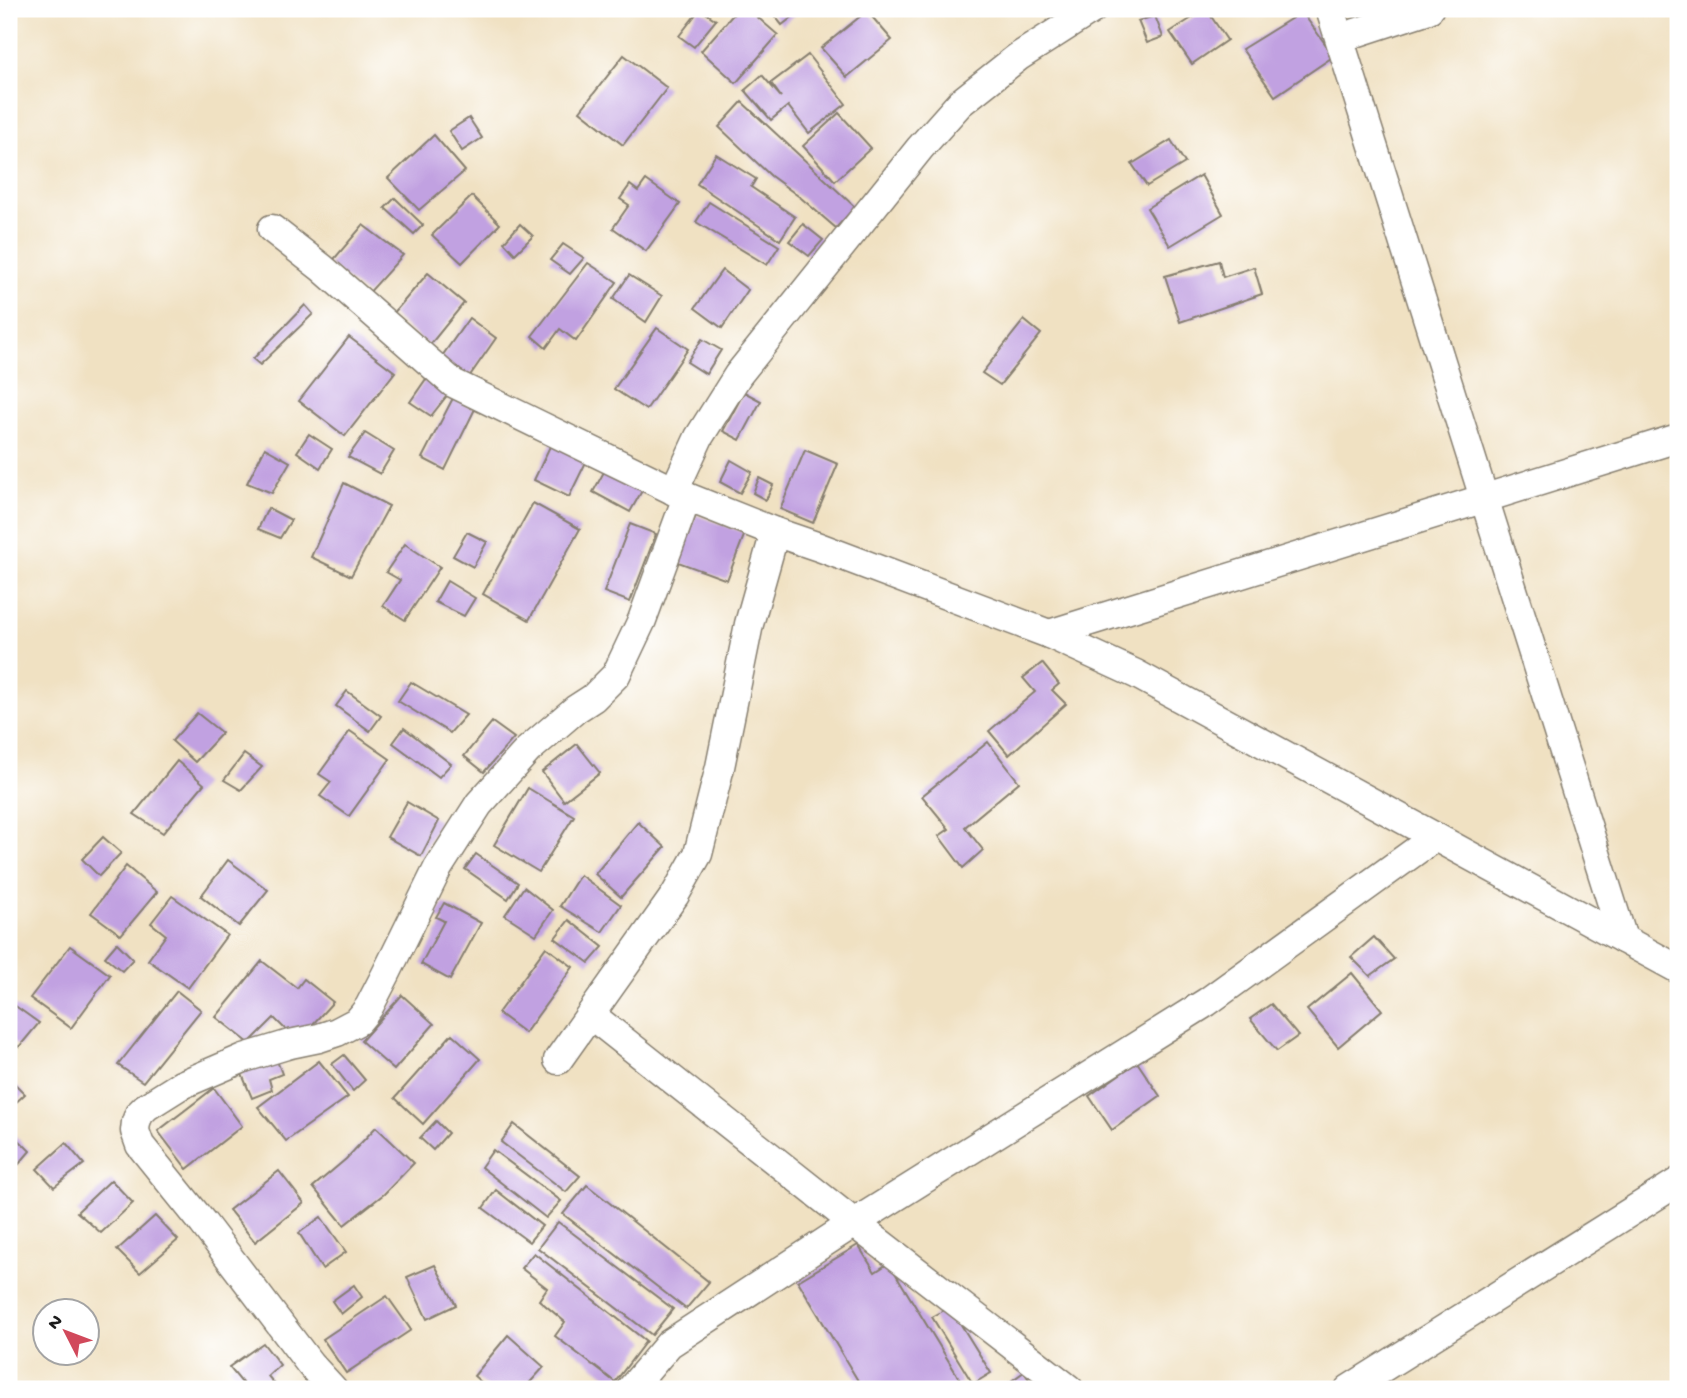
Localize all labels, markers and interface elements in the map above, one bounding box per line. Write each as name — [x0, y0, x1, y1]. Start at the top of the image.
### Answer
north arrow — [32, 1296, 102, 1366]
text: N — [43, 1311, 69, 1335]

